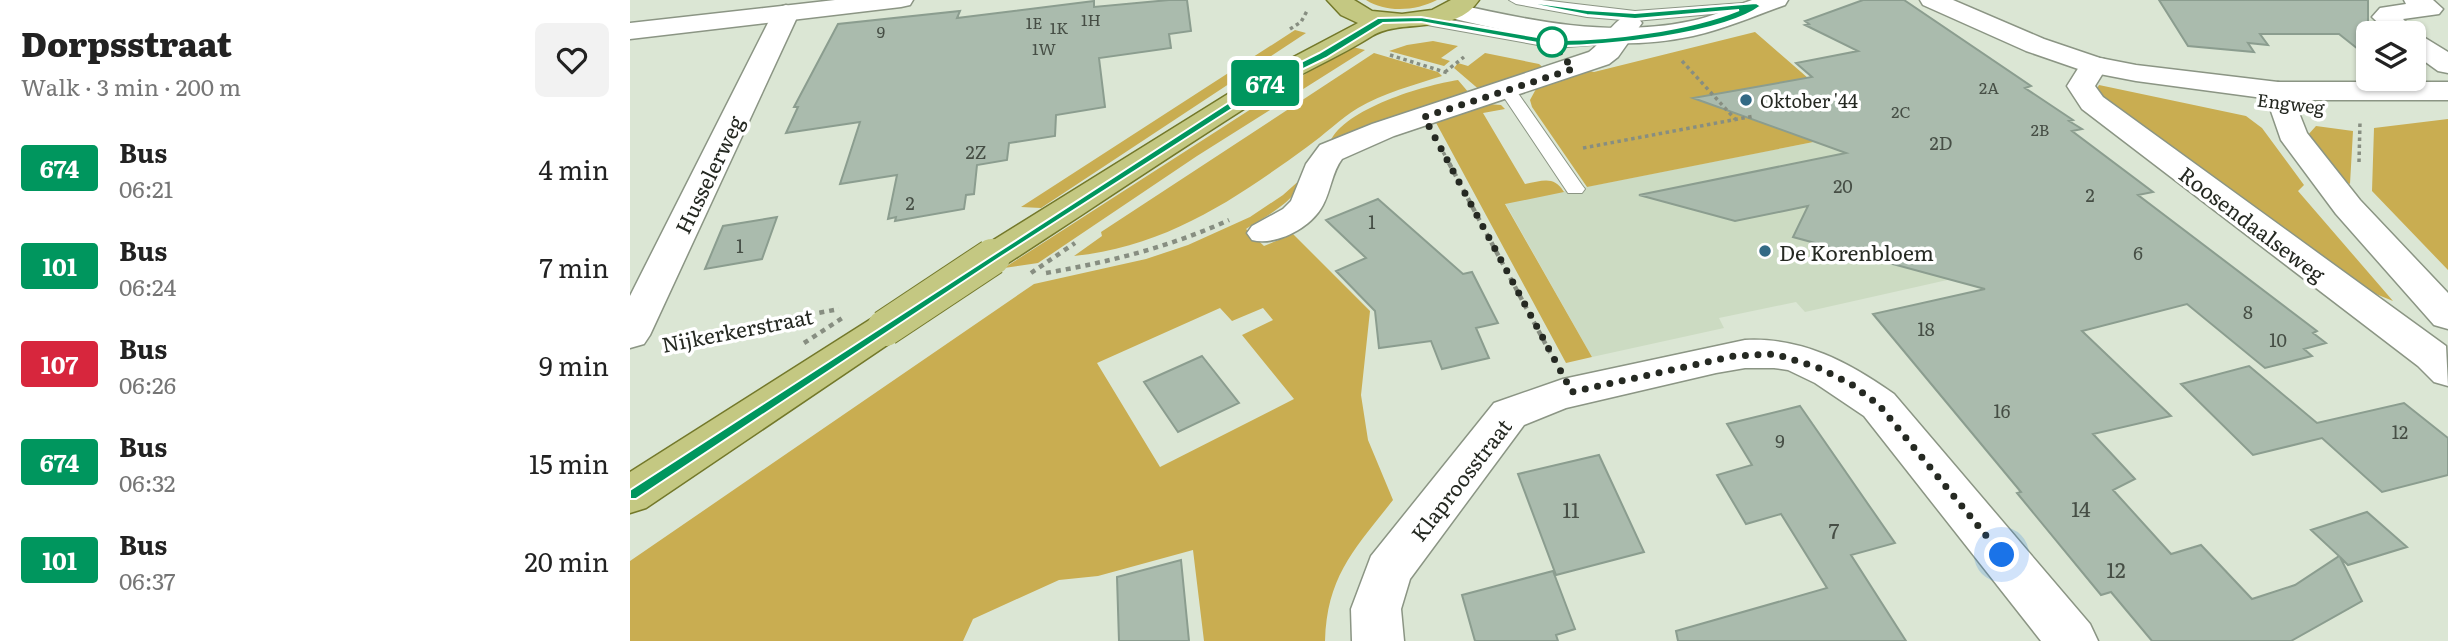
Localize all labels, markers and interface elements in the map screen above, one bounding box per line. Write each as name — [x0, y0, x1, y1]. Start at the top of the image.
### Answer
house number: 1H — [1081, 7, 1101, 31]
house number: 1E — [1026, 10, 1042, 34]
house number: 1K — [1050, 15, 1068, 39]
text: Dorpsstraat — [21, 18, 232, 67]
house number: 9 — [877, 19, 885, 43]
map controls — [2356, 21, 2426, 91]
button: layers — [2356, 21, 2426, 91]
button: heart — [535, 23, 609, 97]
unlabelled marker — [1537, 27, 1567, 57]
house number: 1W — [1032, 36, 1057, 60]
line badge: 674 — [1225, 60, 1305, 106]
text: 674 — [1245, 65, 1285, 100]
text: Walk · 3 min · 200 m — [21, 69, 241, 103]
house number: 2A — [1979, 75, 1999, 99]
street label: Engweg — [2256, 85, 2327, 121]
place label: Oktober '44 — [1760, 87, 1858, 114]
marker: Oktober '44 — [1738, 92, 1754, 108]
house number: 2C — [1891, 99, 1911, 123]
street label: Husselerweg — [666, 109, 750, 238]
house number: 2B — [2031, 117, 2049, 141]
house number: 2D — [1930, 129, 1952, 156]
text: Bus — [119, 132, 167, 171]
house number: 2Z — [966, 138, 986, 165]
text: 4 min — [538, 149, 609, 188]
text: 674 — [40, 150, 79, 185]
street label: Roosendaalseweg — [2173, 158, 2333, 288]
text: 06:21 — [119, 171, 173, 205]
house number: 20 — [1833, 172, 1853, 199]
house number: 2 — [2085, 181, 2095, 208]
house number: 2 — [905, 189, 915, 216]
house number: 1 — [1368, 208, 1376, 235]
text: Bus — [119, 230, 167, 269]
house number: 1 — [736, 232, 744, 259]
place label: De Korenbloem — [1779, 236, 1934, 267]
house number: 6 — [2133, 239, 2143, 266]
marker: De Korenbloem — [1757, 243, 1773, 259]
text: 7 min — [540, 247, 609, 286]
text: 101 — [42, 248, 77, 283]
text: 06:24 — [119, 269, 176, 303]
house number: 8 — [2243, 298, 2253, 325]
street label: Nijkerkerstraat — [659, 299, 816, 359]
house number: 18 — [1917, 315, 1935, 342]
house number: 10 — [2269, 326, 2287, 353]
text: Bus — [119, 328, 167, 367]
text: 9 min — [539, 345, 609, 384]
text: 107 — [41, 346, 78, 381]
text: 06:26 — [119, 367, 176, 401]
house number: 16 — [1994, 397, 2011, 424]
street label: Klaproosstraat — [1402, 411, 1518, 547]
house number: 12 — [2392, 418, 2408, 445]
text: Bus — [119, 426, 167, 465]
house number: 9 — [1775, 427, 1785, 454]
text: 15 min — [529, 443, 609, 482]
text: 674 — [40, 444, 79, 479]
text: 06:32 — [119, 465, 176, 499]
house number: 14 — [2071, 492, 2091, 523]
house number: 11 — [1562, 493, 1580, 524]
house number: 7 — [1829, 514, 1840, 545]
text: Bus — [119, 524, 167, 563]
your location — [1984, 537, 2019, 572]
text: 20 min — [524, 541, 609, 580]
text: 101 — [42, 542, 77, 577]
house number: 12 — [2106, 553, 2126, 584]
text: 06:37 — [119, 563, 176, 597]

